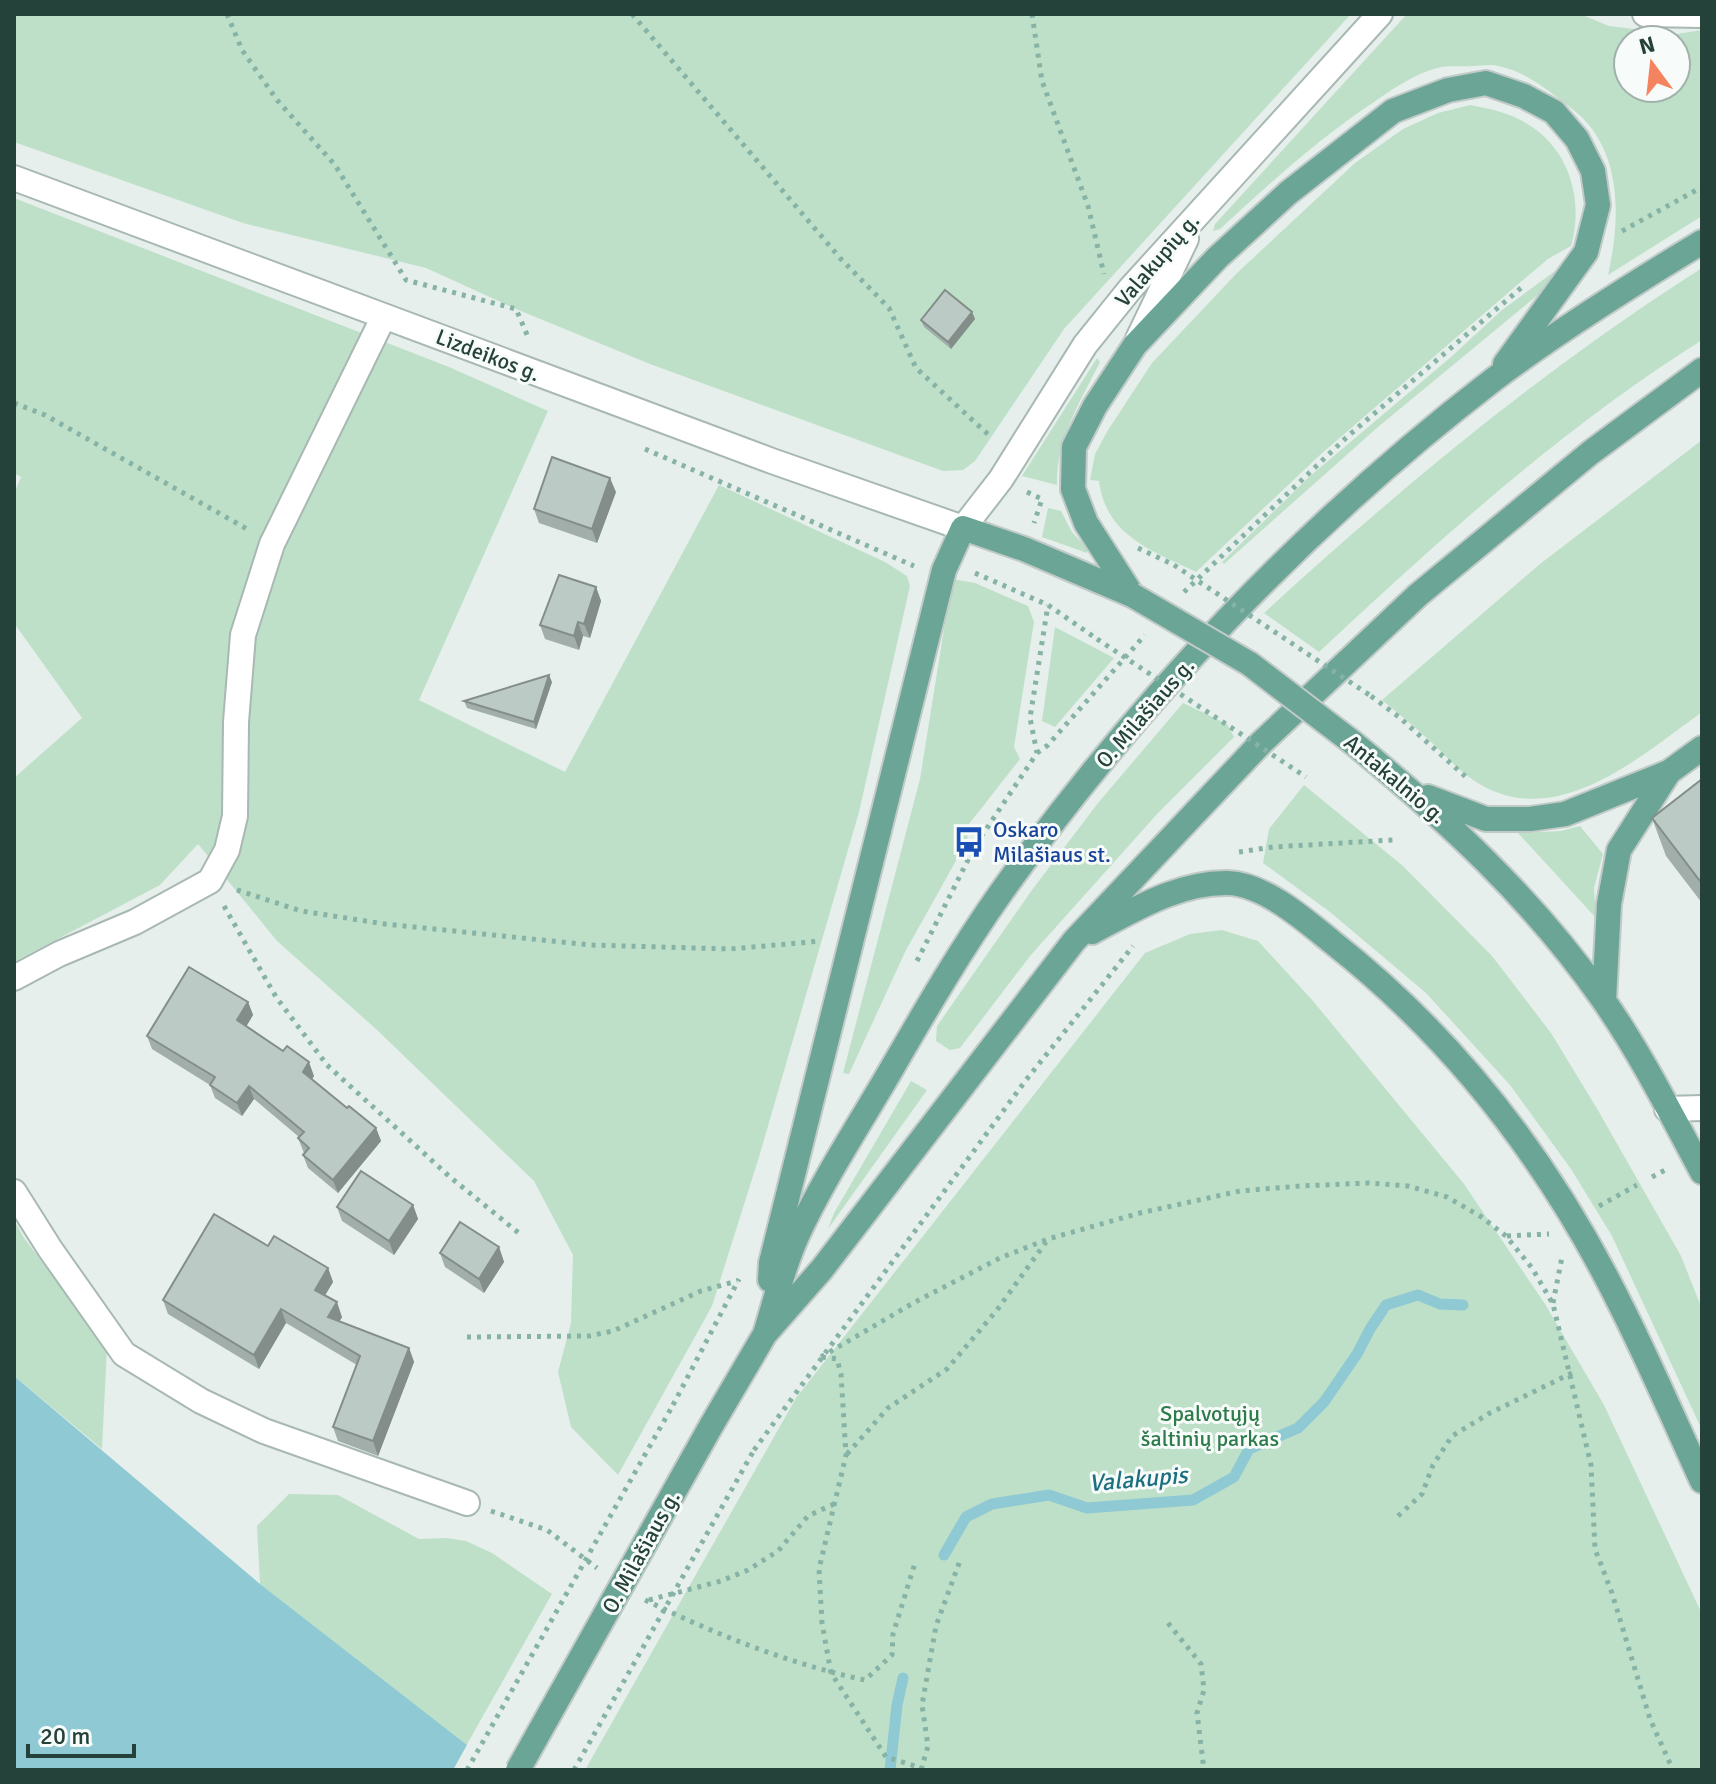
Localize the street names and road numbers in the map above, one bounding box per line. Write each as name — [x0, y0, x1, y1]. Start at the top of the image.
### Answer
street label: Valakupių g. — [1109, 208, 1205, 312]
street label: Lizdeikos g. — [432, 323, 544, 387]
street label: O. Milašiaus g. — [1090, 653, 1200, 773]
street label: Antakalnio g. — [1339, 729, 1451, 829]
street label: O. Milašiaus g. — [596, 1486, 686, 1618]

